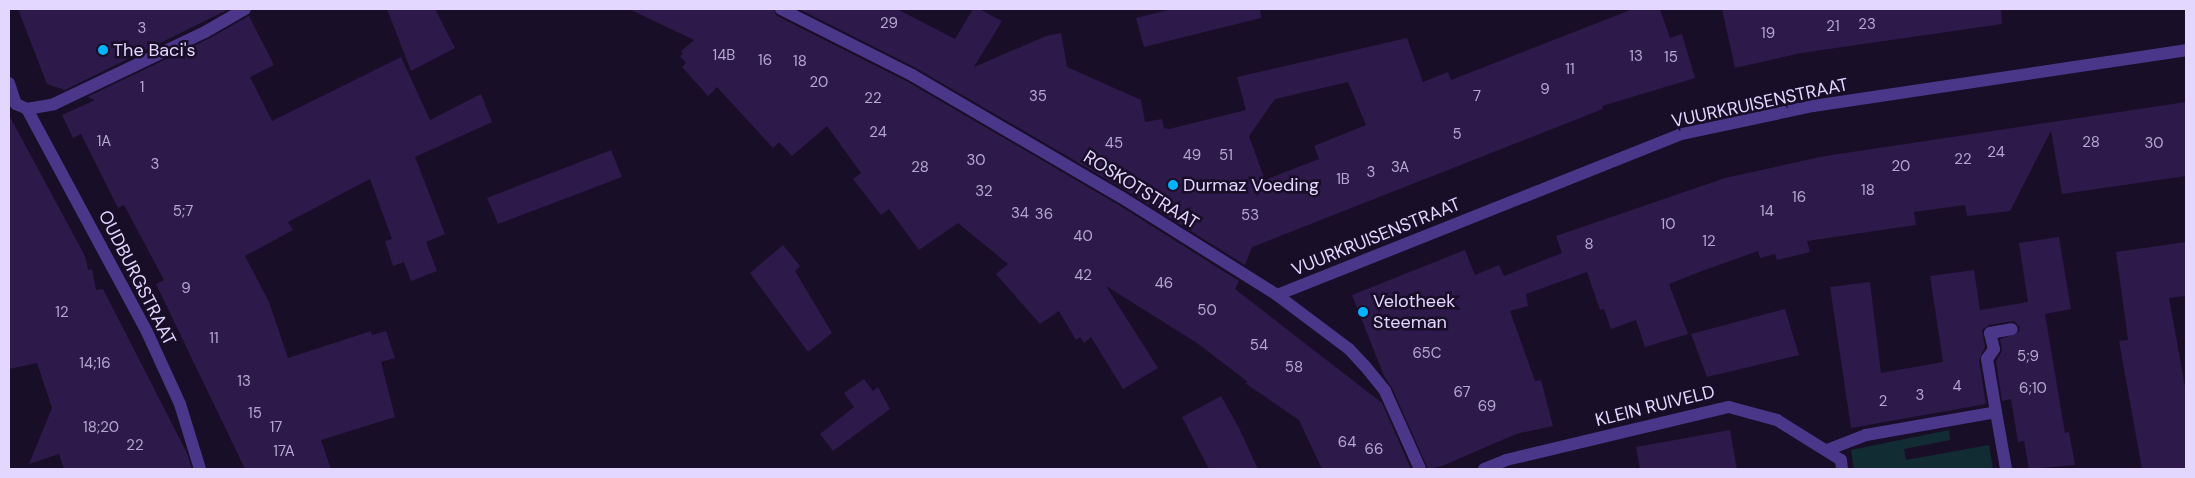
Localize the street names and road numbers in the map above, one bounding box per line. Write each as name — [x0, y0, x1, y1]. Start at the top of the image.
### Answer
street label: VUURKRUISENSTRAAT — [1670, 74, 1850, 132]
street label: ROSKOTSTRAAT — [1080, 146, 1202, 234]
street label: VUURKRUISENSTRAAT — [1288, 193, 1464, 281]
street label: OUDBURGSTRAAT — [94, 207, 180, 349]
street label: KLEIN RUIVELD — [1593, 381, 1717, 431]

